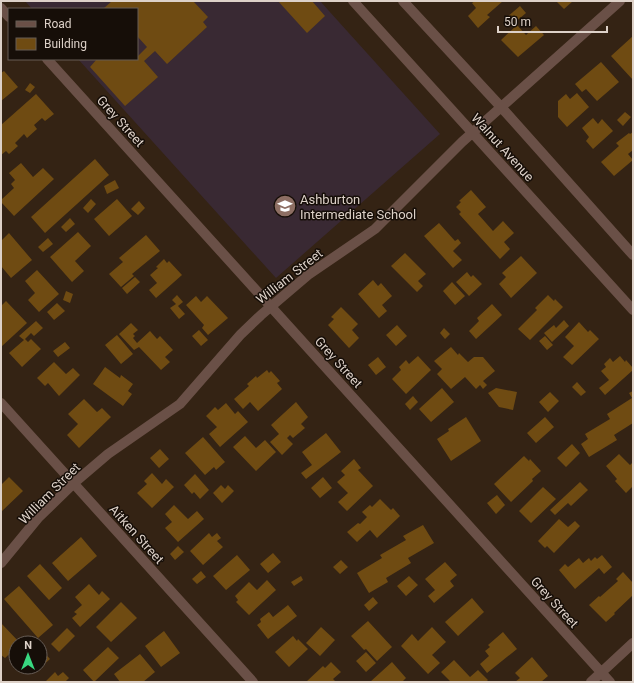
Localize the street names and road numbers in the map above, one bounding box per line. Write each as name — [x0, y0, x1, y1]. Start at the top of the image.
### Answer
street label: Grey Street — [94, 93, 147, 150]
street label: Walnut Avenue — [468, 110, 537, 184]
street label: William Street — [253, 246, 326, 307]
street label: Grey Street — [312, 334, 365, 391]
street label: William Street — [16, 460, 83, 527]
street label: Aitken Street — [106, 502, 167, 567]
street label: Grey Street — [528, 574, 581, 631]

